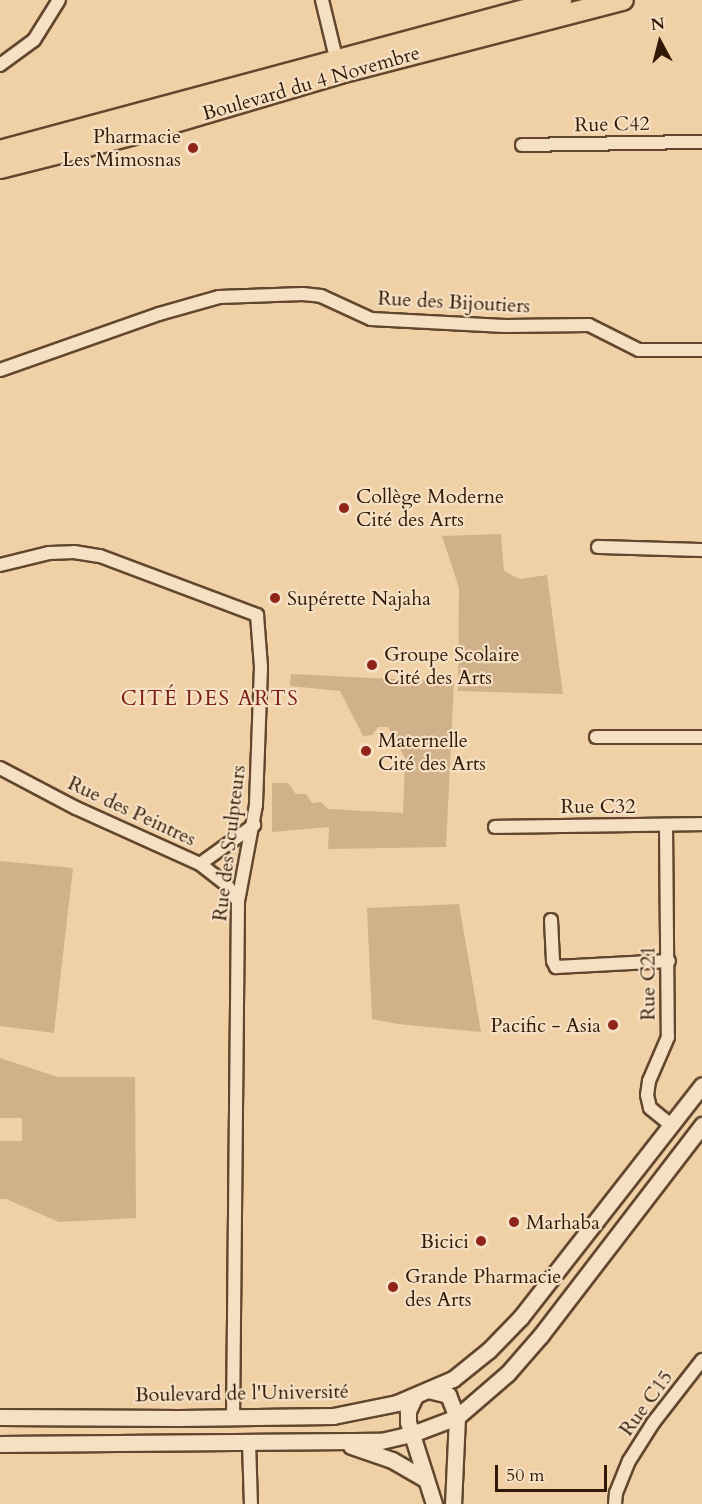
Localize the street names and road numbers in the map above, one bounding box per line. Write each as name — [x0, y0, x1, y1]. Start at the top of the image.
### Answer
street label: Boulevard du 4 Novembre — [199, 40, 423, 126]
street label: Rue C42 — [574, 111, 650, 137]
street label: Rue des Bijoutiers — [377, 286, 531, 318]
street label: Rue des Sculpteurs — [208, 763, 250, 923]
street label: Rue des Peintres — [64, 771, 200, 851]
street label: Rue C32 — [560, 794, 636, 818]
street label: Rue C21 — [636, 945, 660, 1021]
street label: Rue C15 — [614, 1366, 678, 1440]
street label: Boulevard de l'Université — [135, 1379, 349, 1407]

